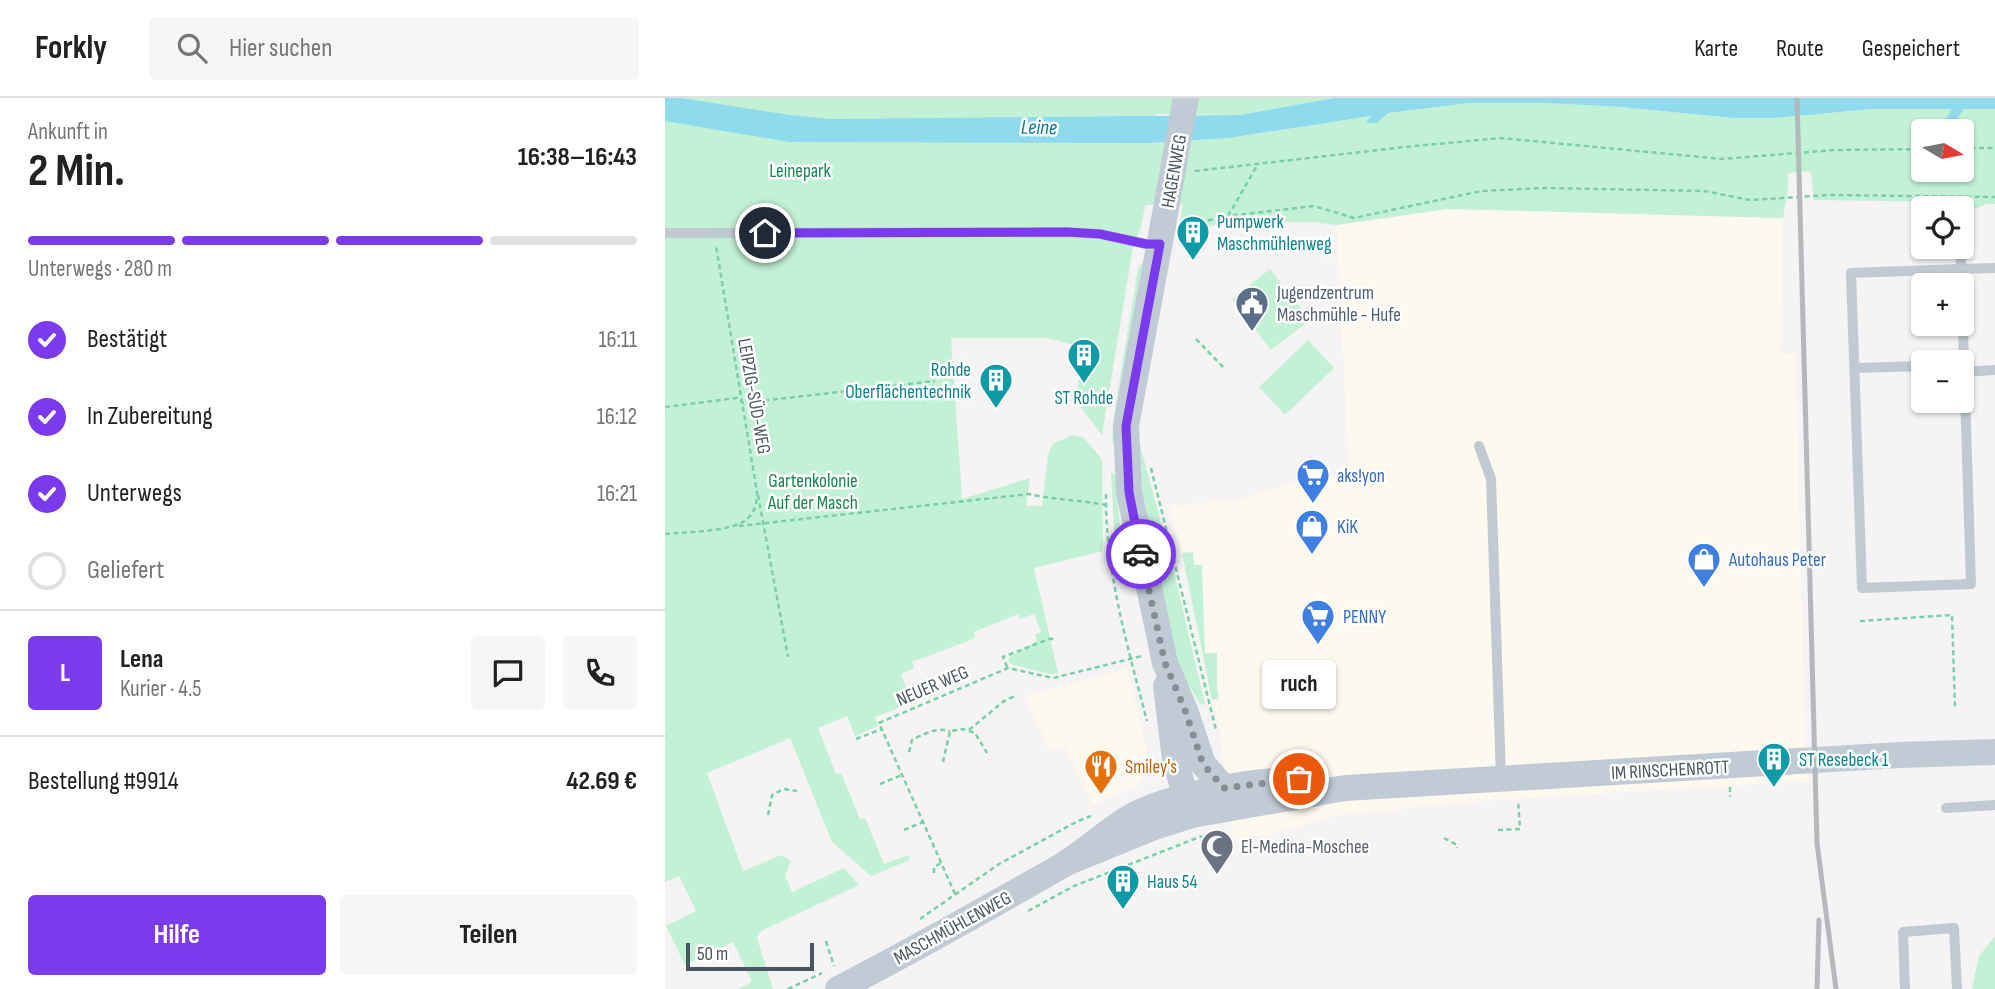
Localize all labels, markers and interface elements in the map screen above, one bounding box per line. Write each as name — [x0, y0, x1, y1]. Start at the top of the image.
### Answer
search box — [149, 17, 639, 80]
text: Forkly — [35, 28, 107, 68]
icon: search — [173, 29, 211, 67]
text: Hier suchen — [229, 33, 332, 64]
text: Karte — [1694, 34, 1738, 63]
text: Route — [1776, 34, 1824, 63]
text: Gespeichert — [1862, 34, 1960, 63]
water label: Leine — [1021, 115, 1057, 140]
text: Ankunft in — [28, 118, 108, 146]
north arrow — [1911, 119, 1974, 182]
map controls — [1911, 119, 1974, 413]
street label: HAGENWEG — [1157, 133, 1192, 210]
text: 16:38–16:43 — [518, 142, 637, 173]
text: 2 Min. — [28, 144, 125, 199]
park label: Leinepark — [769, 160, 832, 183]
button: locate — [1911, 196, 1974, 259]
pin — [735, 203, 795, 263]
place label: Pumpwerk Maschmühlenweg — [1217, 211, 1332, 256]
building icon: Pumpwerk Maschmühlenweg — [1174, 213, 1212, 262]
icon: home — [746, 214, 784, 252]
text: Unterwegs · 280 m — [28, 255, 172, 283]
button: + — [1911, 273, 1974, 336]
place label: Jugendzentrum Maschmühle - Hufe — [1276, 282, 1401, 327]
public building icon: Jugendzentrum Maschmühle - Hufe — [1233, 284, 1271, 333]
icon: check — [28, 321, 66, 359]
text: Bestätigt — [87, 324, 167, 355]
text: 16:11 — [598, 326, 637, 354]
building icon: ST Rohde — [1065, 336, 1103, 385]
street label: LEIPZIG-SÜD-WEG — [732, 337, 775, 456]
button: − — [1911, 350, 1974, 413]
place label: Rohde Oberflächentechnik — [845, 359, 972, 404]
building icon: Rohde Oberflächentechnik — [977, 361, 1015, 410]
place label: ST Rohde — [1055, 387, 1113, 410]
icon: check — [28, 398, 66, 436]
text: In Zubereitung — [87, 401, 213, 432]
text: 16:12 — [597, 403, 637, 431]
supermarket icon: aks!yon — [1294, 456, 1332, 505]
place label: aks!yon — [1337, 465, 1385, 488]
park label: Gartenkolonie Auf der Masch — [767, 470, 858, 515]
icon: check — [28, 475, 66, 513]
text: Unterwegs — [87, 478, 182, 509]
text: 16:21 — [597, 480, 637, 508]
shop icon: KiK — [1293, 507, 1331, 556]
place label: KiK — [1337, 516, 1358, 539]
courier — [1106, 519, 1176, 589]
icon: car — [1122, 535, 1160, 573]
shop icon: Autohaus Peter — [1685, 540, 1723, 589]
place label: Autohaus Peter — [1728, 549, 1827, 572]
text: Geliefert — [87, 555, 164, 586]
supermarket icon: PENNY — [1299, 597, 1337, 646]
place label: PENNY — [1343, 606, 1386, 629]
button: chat — [471, 636, 545, 710]
button: phone — [563, 636, 637, 710]
text: Lena — [120, 644, 163, 675]
text: L — [60, 658, 70, 689]
callout: ruch — [1262, 660, 1336, 709]
street label: NEUER WEG — [893, 661, 972, 712]
text: ruch — [1280, 670, 1318, 698]
text: Kurier · 4.5 — [120, 675, 201, 703]
building icon: ST Resebeck 1 — [1755, 740, 1793, 789]
restaurant icon: Smiley's — [1082, 747, 1120, 796]
pin — [1269, 749, 1329, 809]
place label: ST Resebeck 1 — [1799, 749, 1889, 772]
place label: Smiley's — [1125, 756, 1177, 779]
street label: IM RINSCHENROTT — [1610, 756, 1730, 785]
icon: bag — [1280, 760, 1318, 798]
text: Bestellung #9914 — [28, 766, 179, 797]
text: 42.69 € — [566, 766, 637, 797]
mosque icon: El-Medina-Moschee — [1198, 827, 1236, 876]
place label: El-Medina-Moschee — [1241, 836, 1369, 859]
building icon: Haus 54 — [1104, 862, 1142, 911]
place label: Haus 54 — [1147, 871, 1197, 894]
street label: MASCHMÜHLENWEG — [890, 887, 1015, 970]
button: Hilfe — [28, 895, 326, 975]
button: Teilen — [340, 895, 637, 975]
scale bar — [686, 940, 814, 972]
text: 50 m — [697, 943, 728, 966]

